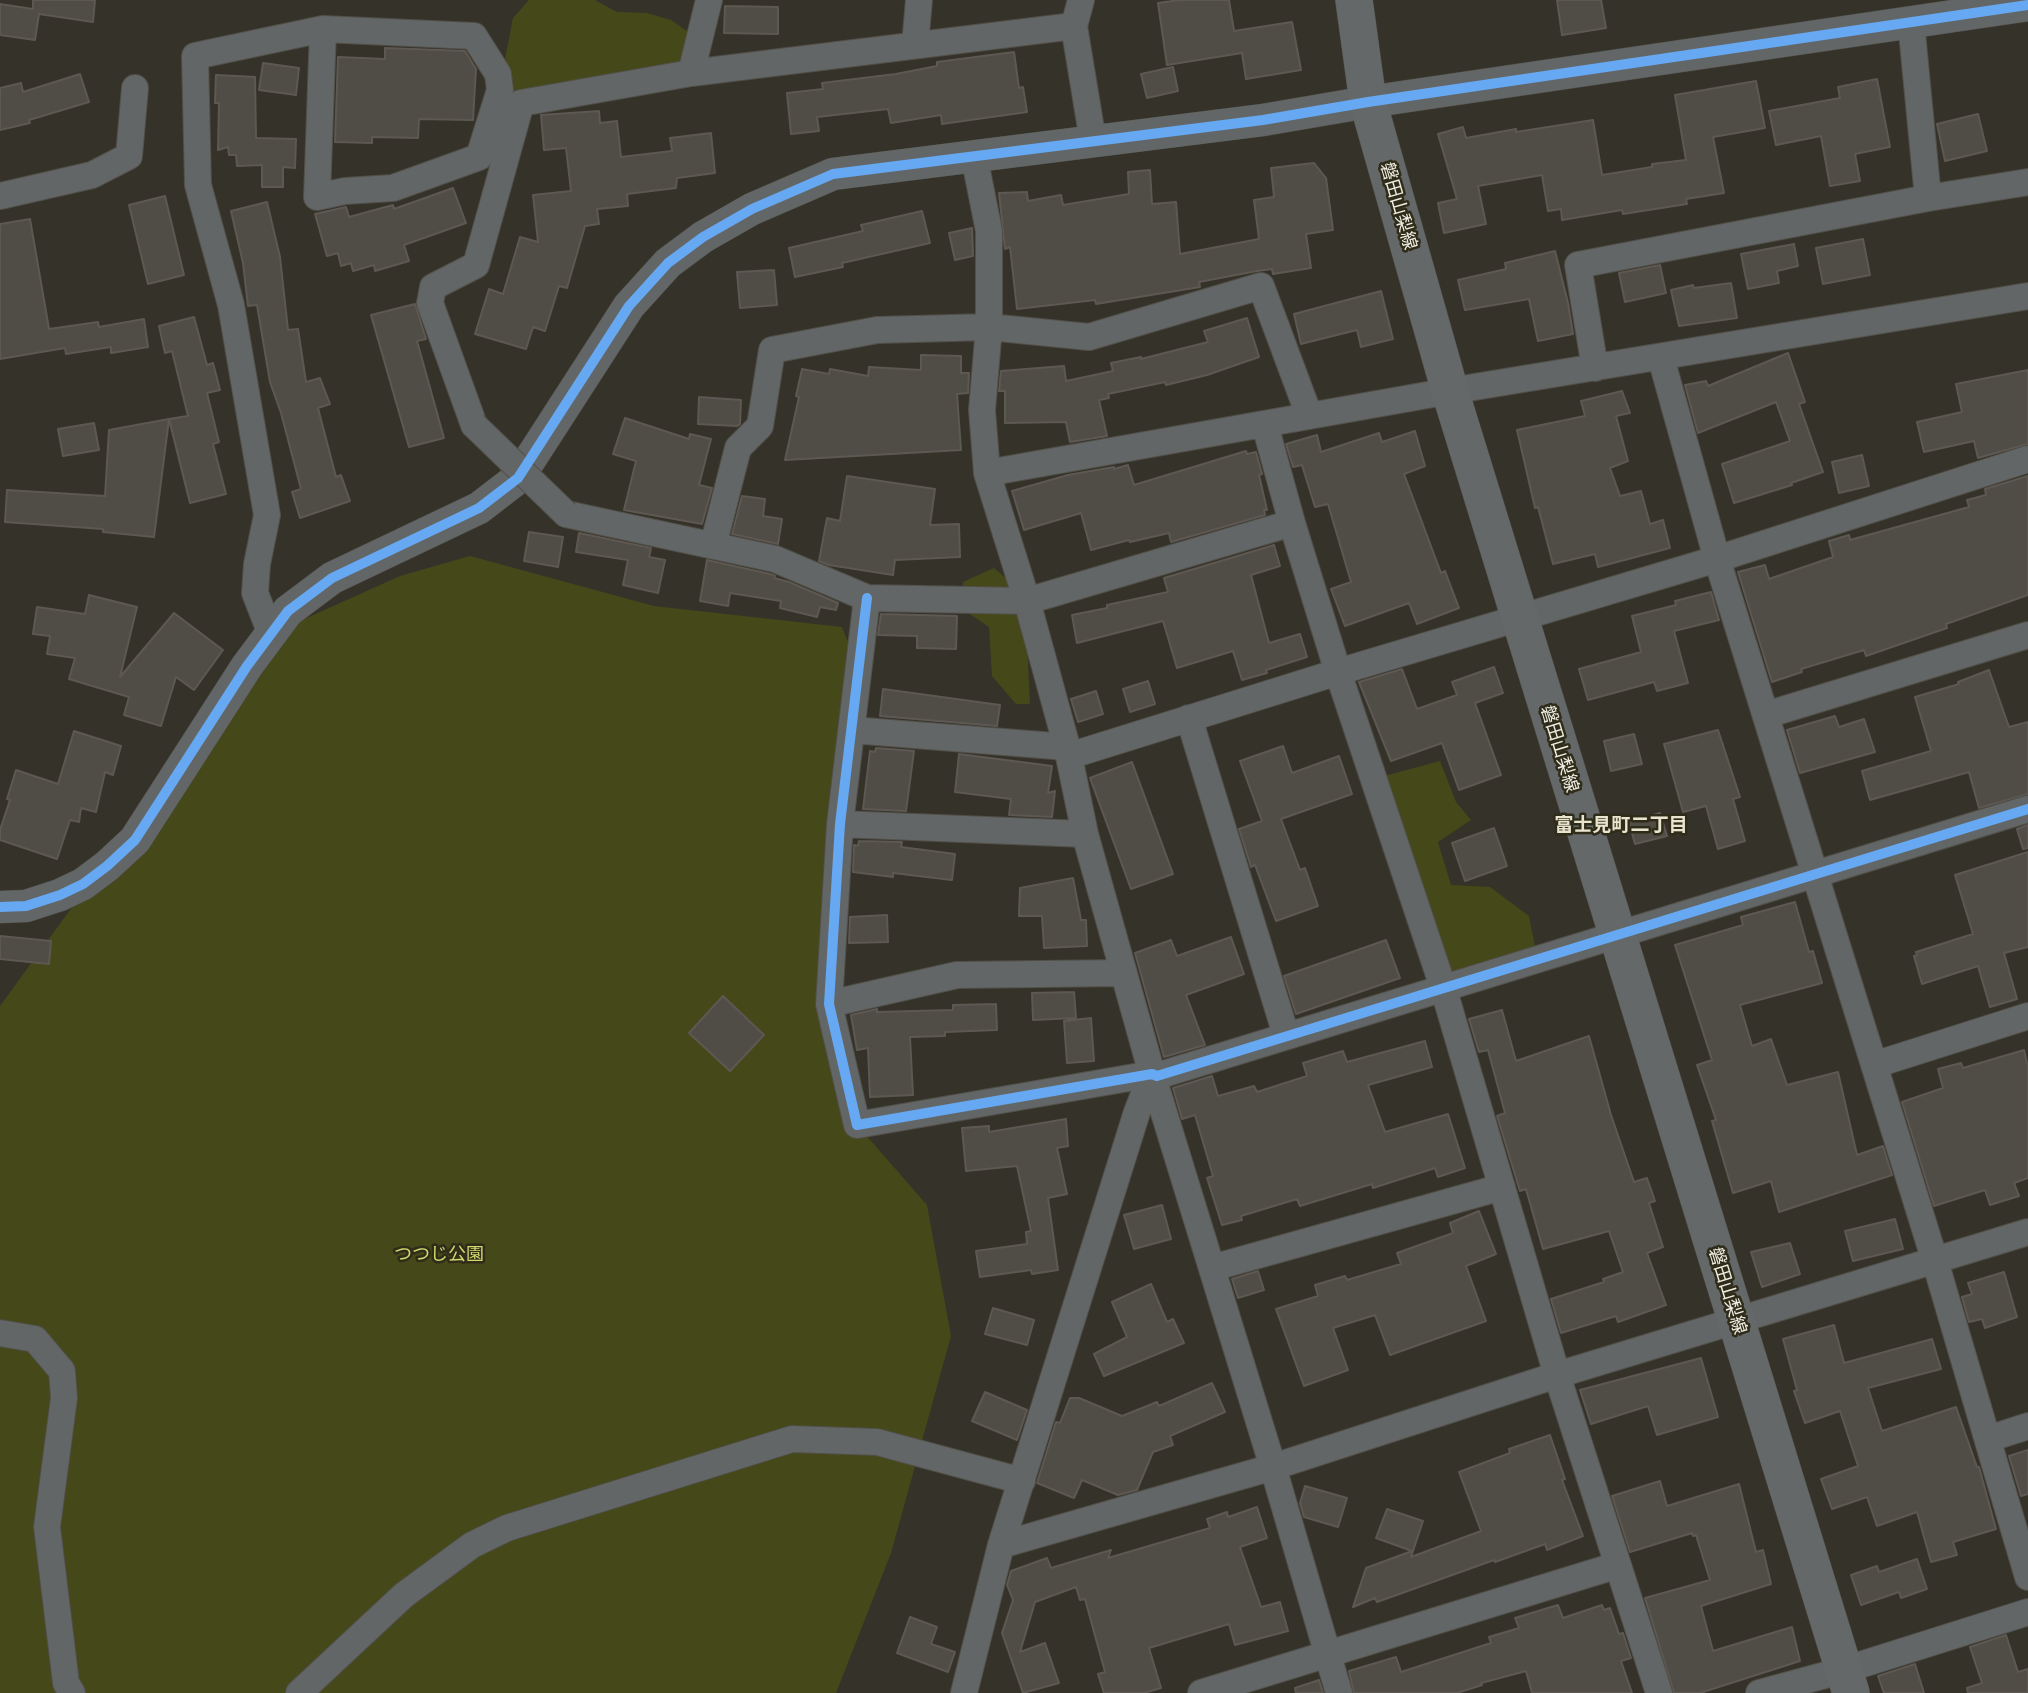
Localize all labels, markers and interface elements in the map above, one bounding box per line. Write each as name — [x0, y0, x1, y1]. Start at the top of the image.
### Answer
street label: 磐田山梨線 — [1375, 160, 1421, 252]
street label: 磐田山梨線 — [1536, 703, 1582, 795]
district label: 富士見町二丁目 — [1555, 815, 1687, 837]
park label: つつじ公園 — [394, 1244, 484, 1266]
street label: 磐田山梨線 — [1704, 1245, 1750, 1337]

